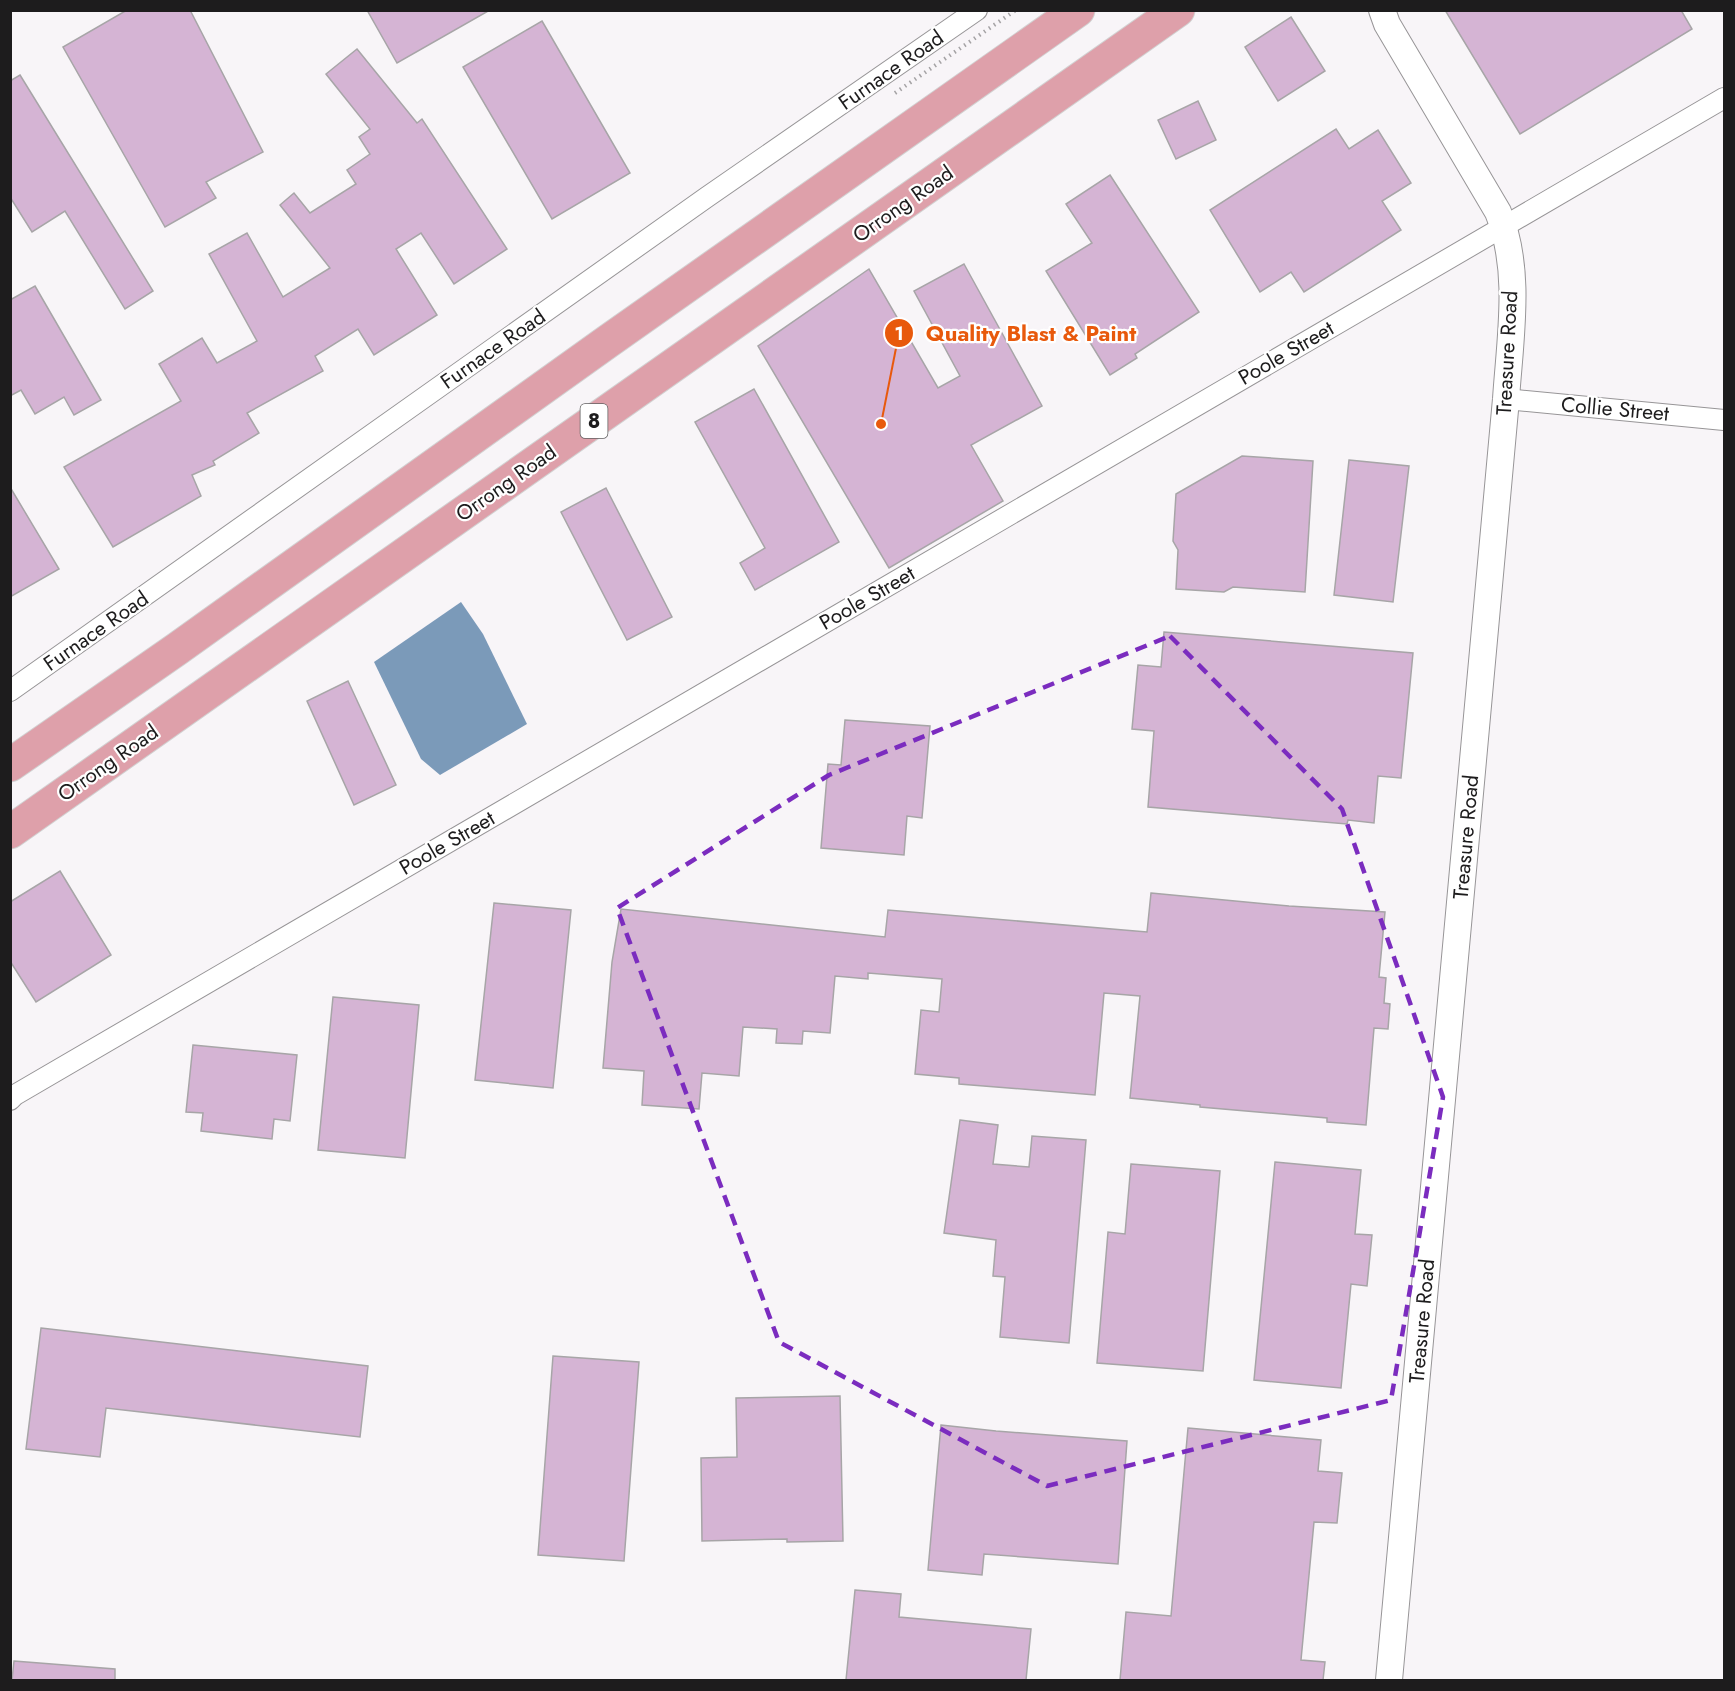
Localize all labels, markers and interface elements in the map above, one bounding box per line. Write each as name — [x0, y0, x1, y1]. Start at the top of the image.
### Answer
street label: Furnace Road — [832, 23, 950, 117]
street label: Orrong Road — [847, 158, 959, 250]
street label: Treasure Road — [1489, 290, 1525, 416]
street label: Furnace Road — [434, 302, 552, 396]
callout: Quality Blast & Paint — [884, 313, 1148, 353]
street label: Poole Street — [1233, 314, 1339, 392]
text: Quality Blast & Paint — [926, 317, 1136, 349]
text: 1 — [894, 321, 904, 347]
street label: Collie Street — [1560, 389, 1670, 429]
road number: 8 — [580, 404, 608, 438]
street label: Orrong Road — [450, 437, 562, 529]
street label: Poole Street — [814, 559, 920, 637]
street label: Furnace Road — [37, 584, 155, 678]
street label: Orrong Road — [52, 717, 164, 809]
street label: Treasure Road — [1446, 774, 1486, 900]
street label: Poole Street — [394, 804, 500, 882]
street label: Treasure Road — [1402, 1258, 1442, 1384]

